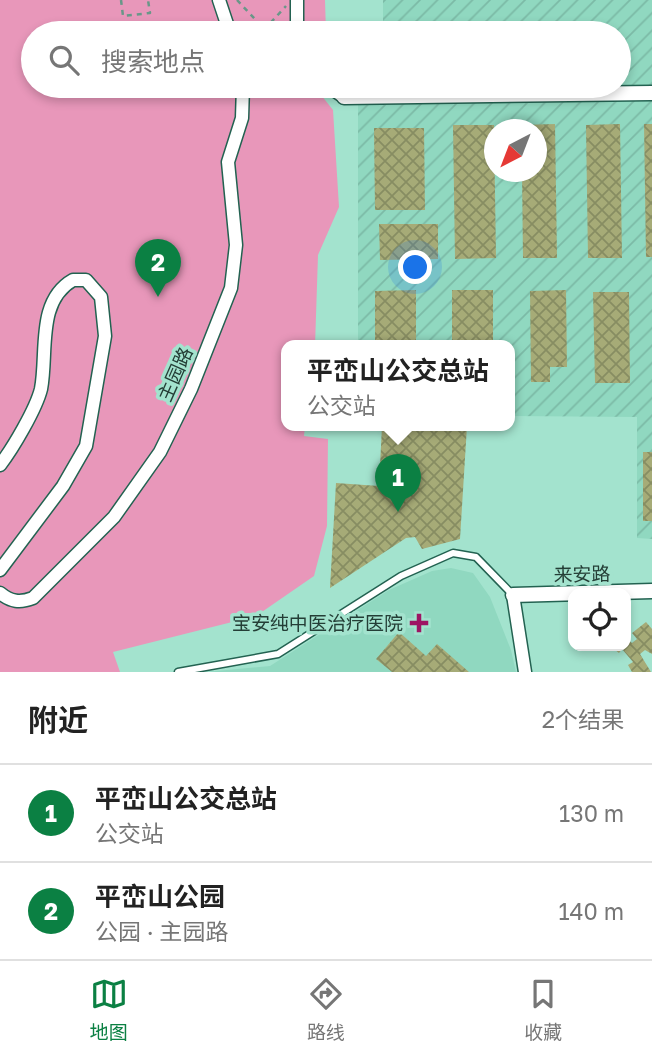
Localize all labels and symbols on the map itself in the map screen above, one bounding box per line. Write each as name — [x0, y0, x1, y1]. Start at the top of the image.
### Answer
north arrow — [484, 119, 547, 182]
pin: 2 — [135, 239, 181, 297]
your location — [398, 250, 432, 284]
street label: 主园路 — [152, 343, 197, 405]
pin: 1 — [375, 454, 421, 512]
street label: 来安路 — [553, 562, 611, 585]
place label: 宝安纯中医治疗医院 — [232, 611, 403, 634]
marker: 宝安纯中医治疗医院 — [409, 613, 429, 633]

